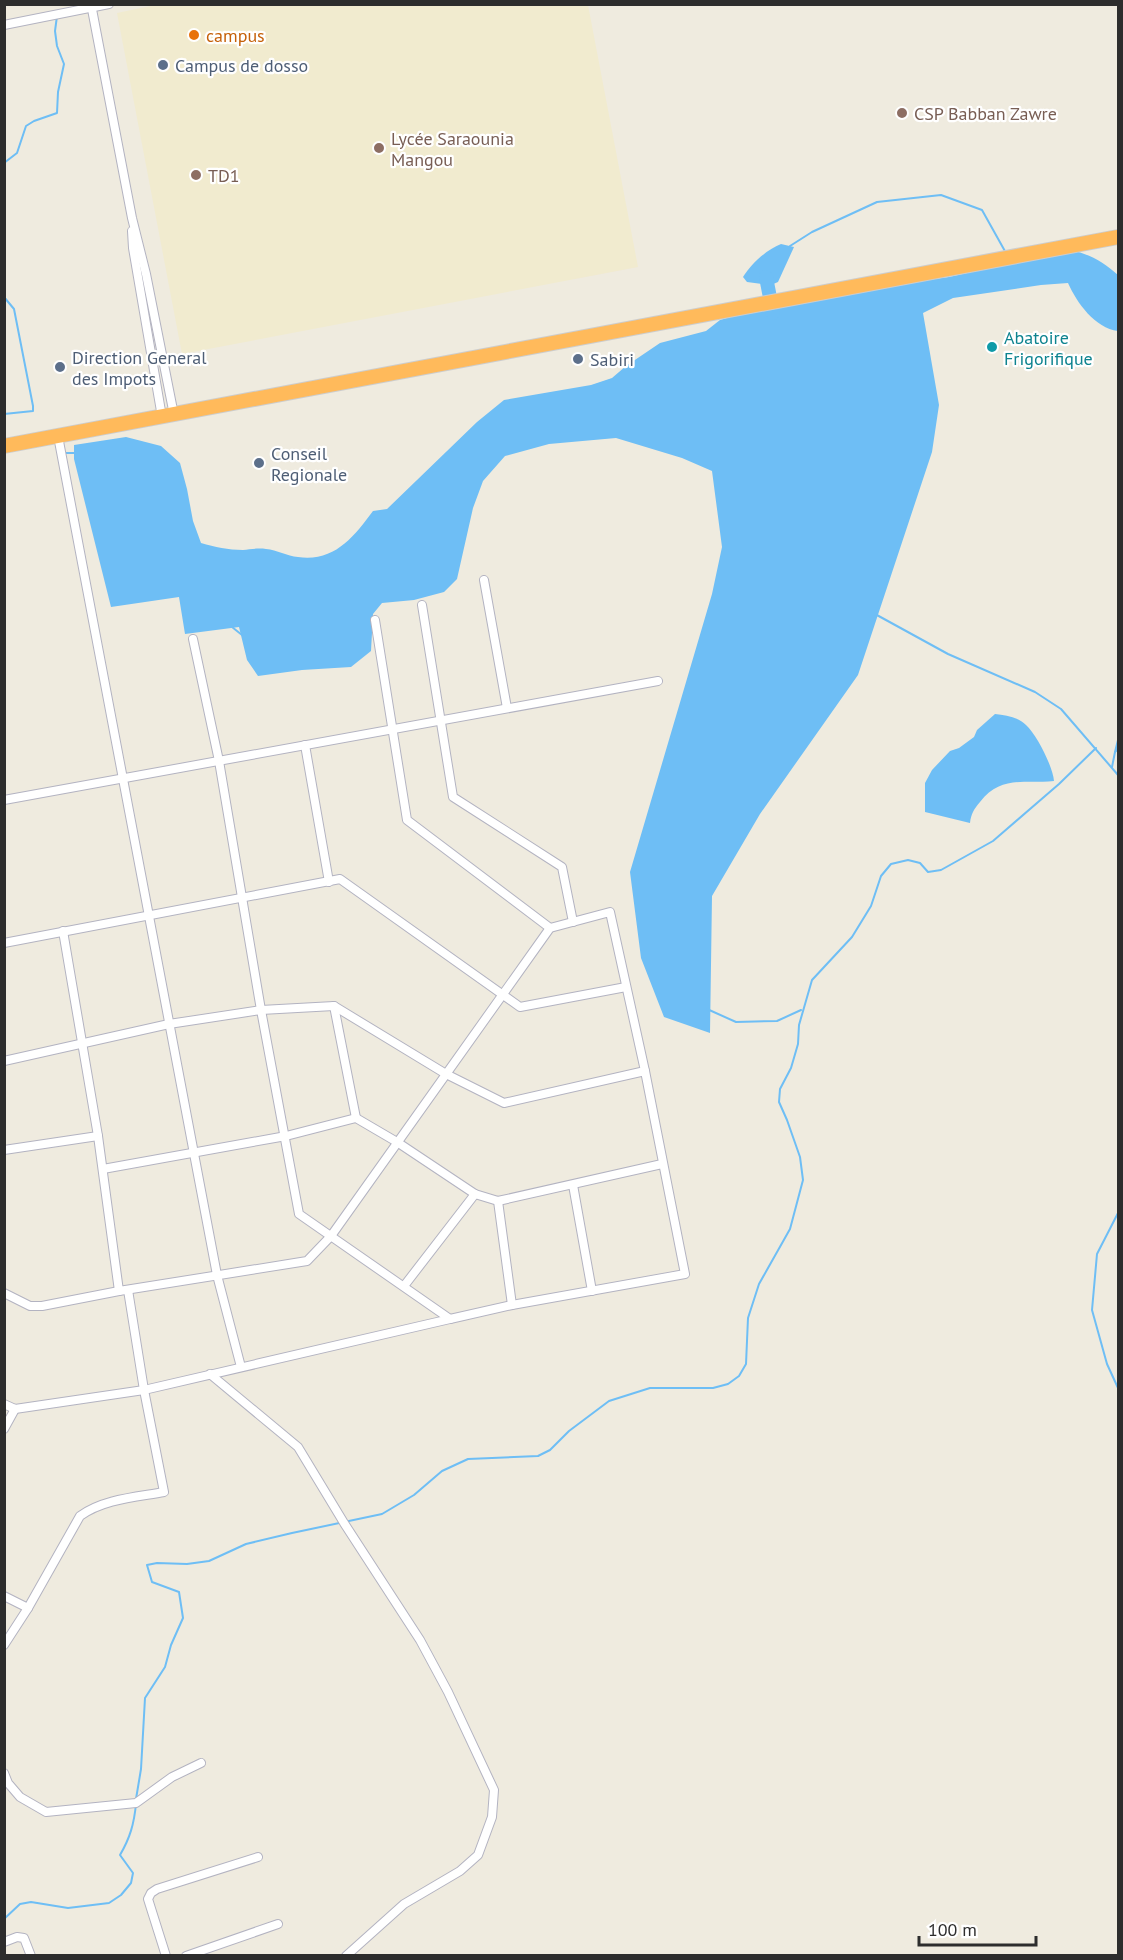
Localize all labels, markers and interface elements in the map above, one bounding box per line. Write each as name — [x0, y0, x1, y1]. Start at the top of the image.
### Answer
place label: campus — [206, 24, 265, 47]
marker: campus — [187, 28, 201, 42]
place label: Campus de dosso — [175, 54, 308, 77]
marker: Campus de dosso — [156, 58, 170, 72]
place label: CSP Babban Zawre — [914, 102, 1057, 125]
marker: CSP Babban Zawre — [895, 106, 909, 120]
place label: Lycée Saraounia Mangou — [391, 127, 514, 171]
marker: Lycée Saraounia Mangou — [372, 141, 386, 155]
place label: TD1 — [208, 164, 240, 187]
marker: TD1 — [189, 168, 203, 182]
place label: Abatoire Frigorifique — [1004, 326, 1093, 370]
marker: Abatoire Frigorifique — [985, 340, 999, 354]
place label: Direction General des Impots — [72, 346, 207, 390]
place label: Sabiri — [590, 348, 634, 371]
marker: Sabiri — [571, 352, 585, 366]
marker: Direction General des Impots — [53, 360, 67, 374]
place label: Conseil Regionale — [271, 442, 347, 486]
marker: Conseil Regionale — [252, 456, 266, 470]
scale bar — [919, 1909, 1036, 1947]
text: 100 m — [928, 1918, 977, 1941]

